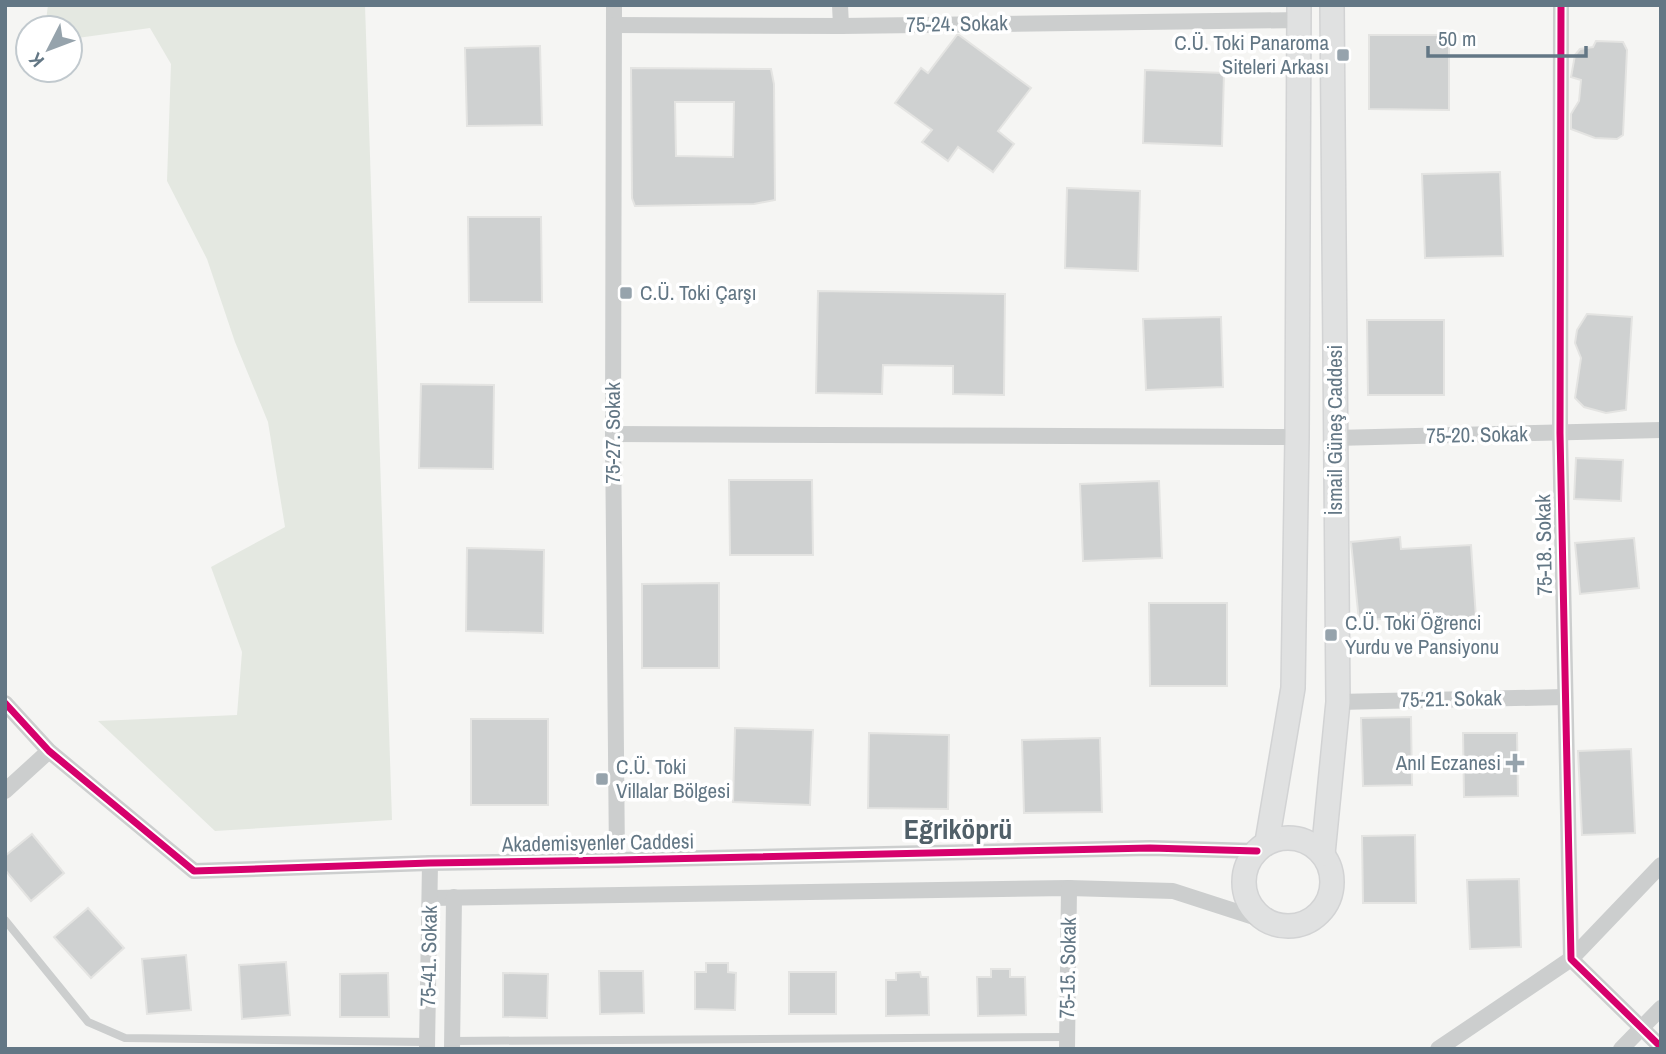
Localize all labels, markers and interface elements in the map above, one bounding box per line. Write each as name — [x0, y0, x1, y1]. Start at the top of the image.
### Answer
street label: 75-24. Sokak — [906, 8, 1008, 39]
north arrow — [14, 14, 84, 84]
scale bar — [1428, 14, 1586, 58]
text: 50 m — [1438, 24, 1476, 53]
place label: C.Ü. Toki Panaroma Siteleri Arkası — [1174, 28, 1329, 81]
text: K — [22, 47, 50, 73]
marker: C.Ü. Toki Panaroma Siteleri Arkası — [1335, 47, 1351, 63]
place label: C.Ü. Toki Çarşı — [640, 278, 756, 307]
marker: C.Ü. Toki Çarşı — [618, 285, 634, 301]
street label: İsmail Güneş Caddesi — [1320, 345, 1349, 515]
street label: 75-27. Sokak — [598, 382, 627, 484]
street label: 75-20. Sokak — [1426, 419, 1528, 450]
street label: 75-18. Sokak — [1528, 494, 1559, 596]
place label: C.Ü. Toki Öğrenci Yurdu ve Pansiyonu — [1345, 608, 1499, 661]
marker: C.Ü. Toki Öğrenci Yurdu ve Pansiyonu — [1323, 627, 1339, 643]
street label: 75-21. Sokak — [1400, 683, 1502, 714]
place label: Anıl Eczanesi — [1395, 748, 1501, 777]
place label: C.Ü. Toki Villalar Bölgesi — [616, 752, 731, 805]
marker: Anıl Eczanesi — [1507, 755, 1523, 771]
marker: C.Ü. Toki Villalar Bölgesi — [594, 771, 610, 787]
district label: Eğriköprü — [904, 810, 1012, 848]
street label: Akademisyenler Caddesi — [501, 826, 694, 859]
street label: 75-41. Sokak — [413, 905, 444, 1007]
street label: 75-15. Sokak — [1052, 917, 1083, 1019]

